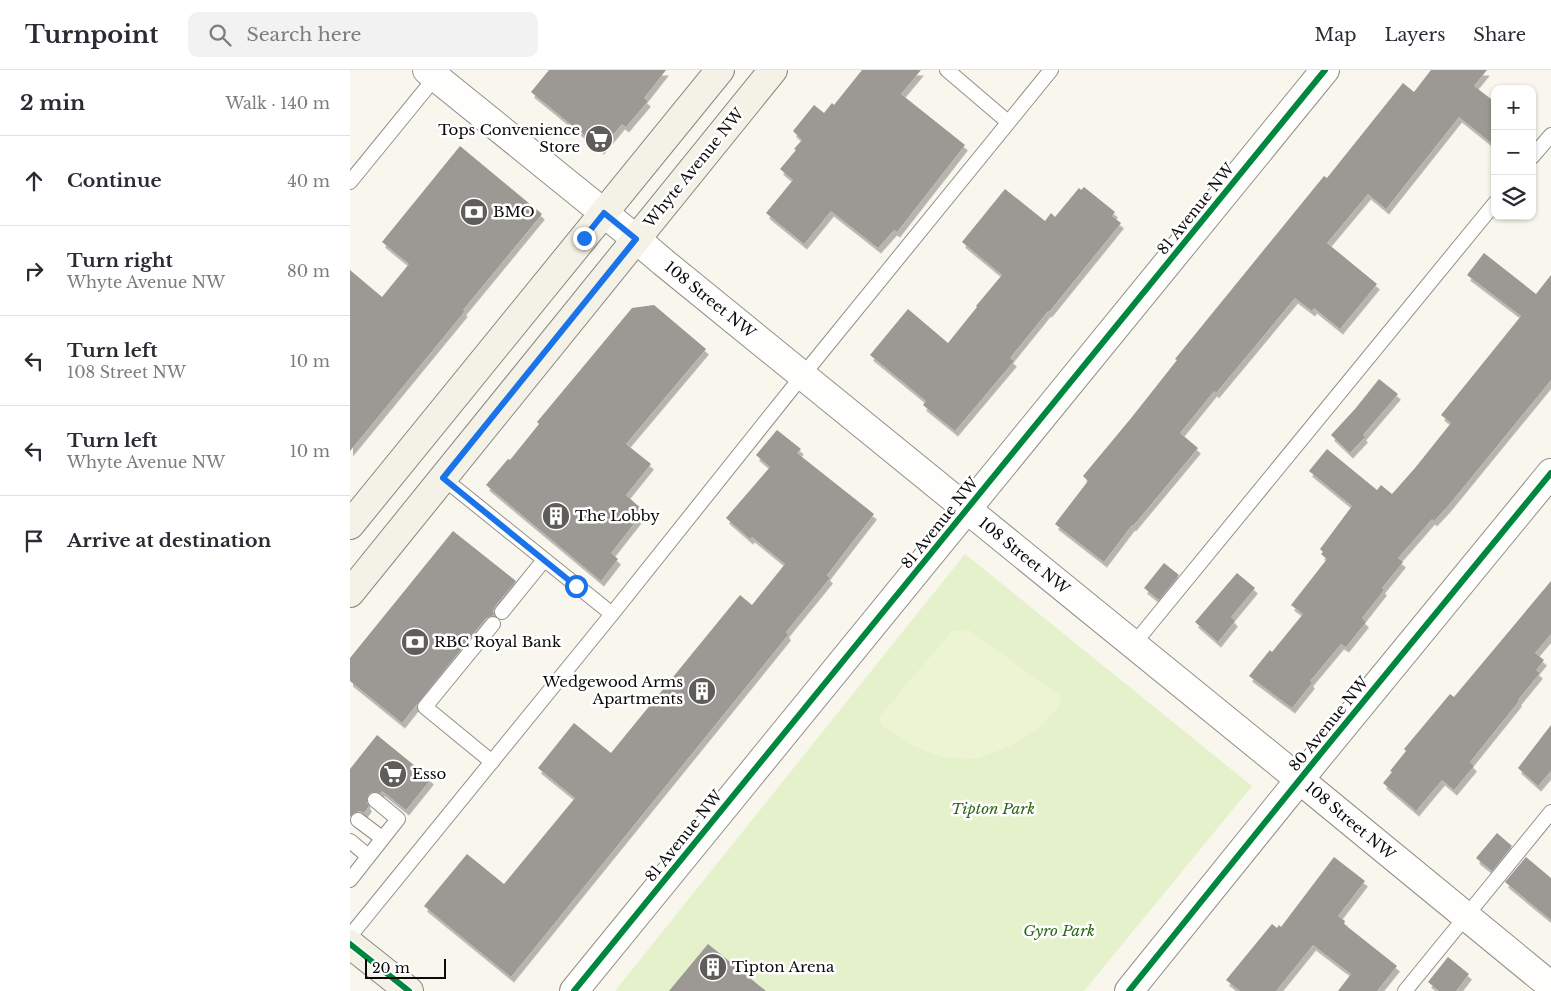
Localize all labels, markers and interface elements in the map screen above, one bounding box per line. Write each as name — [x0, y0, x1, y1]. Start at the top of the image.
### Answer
search box — [188, 12, 538, 57]
text: Turnpoint — [25, 20, 158, 49]
icon: search — [206, 21, 234, 49]
text: Search here — [246, 23, 361, 46]
text: Map — [1315, 24, 1356, 46]
text: Layers — [1384, 24, 1445, 46]
text: Share — [1473, 24, 1526, 46]
map controls — [1491, 85, 1536, 220]
button: + — [1491, 85, 1536, 130]
text: 2 min — [20, 90, 85, 116]
text: Walk · 140 m — [225, 93, 330, 113]
street label: Whyte Avenue NW — [639, 104, 748, 232]
place label: Tops Convenience Store — [438, 120, 580, 156]
supermarket icon: Tops Convenience Store — [584, 124, 614, 154]
button: − — [1491, 130, 1536, 175]
street label: 81 Avenue NW — [1153, 159, 1238, 258]
icon: ahead — [20, 167, 48, 195]
text: Continue — [67, 169, 162, 192]
text: 40 m — [287, 171, 330, 191]
button: layers — [1491, 175, 1536, 220]
bank icon: BMO — [459, 197, 489, 227]
place label: BMO — [493, 202, 535, 221]
route end — [573, 227, 596, 250]
text: Turn right — [67, 249, 173, 272]
icon: right — [20, 257, 48, 285]
street label: 108 Street NW — [661, 257, 760, 342]
text: 80 m — [287, 261, 330, 281]
text: Whyte Avenue NW — [67, 272, 225, 292]
text: Turn left — [67, 339, 158, 362]
icon: left — [20, 347, 48, 375]
text: 10 m — [290, 351, 330, 371]
text: 108 Street NW — [67, 362, 186, 382]
text: Turn left — [67, 429, 158, 452]
icon: left — [20, 437, 48, 465]
text: 10 m — [290, 441, 330, 461]
text: Whyte Avenue NW — [67, 452, 225, 472]
street label: 81 Avenue NW — [897, 473, 982, 572]
building icon: The Lobby — [541, 501, 571, 531]
place label: The Lobby — [575, 506, 660, 525]
street label: 108 Street NW — [975, 513, 1074, 598]
icon: arrive — [20, 527, 48, 555]
text: Arrive at destination — [67, 529, 271, 552]
route start — [565, 575, 588, 598]
bank icon: RBC Royal Bank — [400, 627, 430, 657]
place label: RBC Royal Bank — [434, 632, 562, 651]
place label: Wedgewood Arms Apartments — [542, 672, 683, 708]
street label: 80 Avenue NW — [1285, 672, 1373, 775]
building icon: Wedgewood Arms Apartments — [687, 676, 717, 706]
supermarket icon: Esso — [378, 759, 408, 789]
place label: Esso — [412, 764, 447, 783]
street label: 108 Street NW — [1302, 778, 1399, 864]
street label: 81 Avenue NW — [641, 786, 726, 885]
park label: Tipton Park — [951, 799, 1035, 818]
park label: Gyro Park — [1023, 921, 1095, 940]
building icon: Tipton Arena — [698, 952, 728, 982]
scale bar — [365, 956, 446, 979]
place label: Tipton Arena — [732, 957, 835, 976]
text: 20 m — [372, 959, 410, 977]

